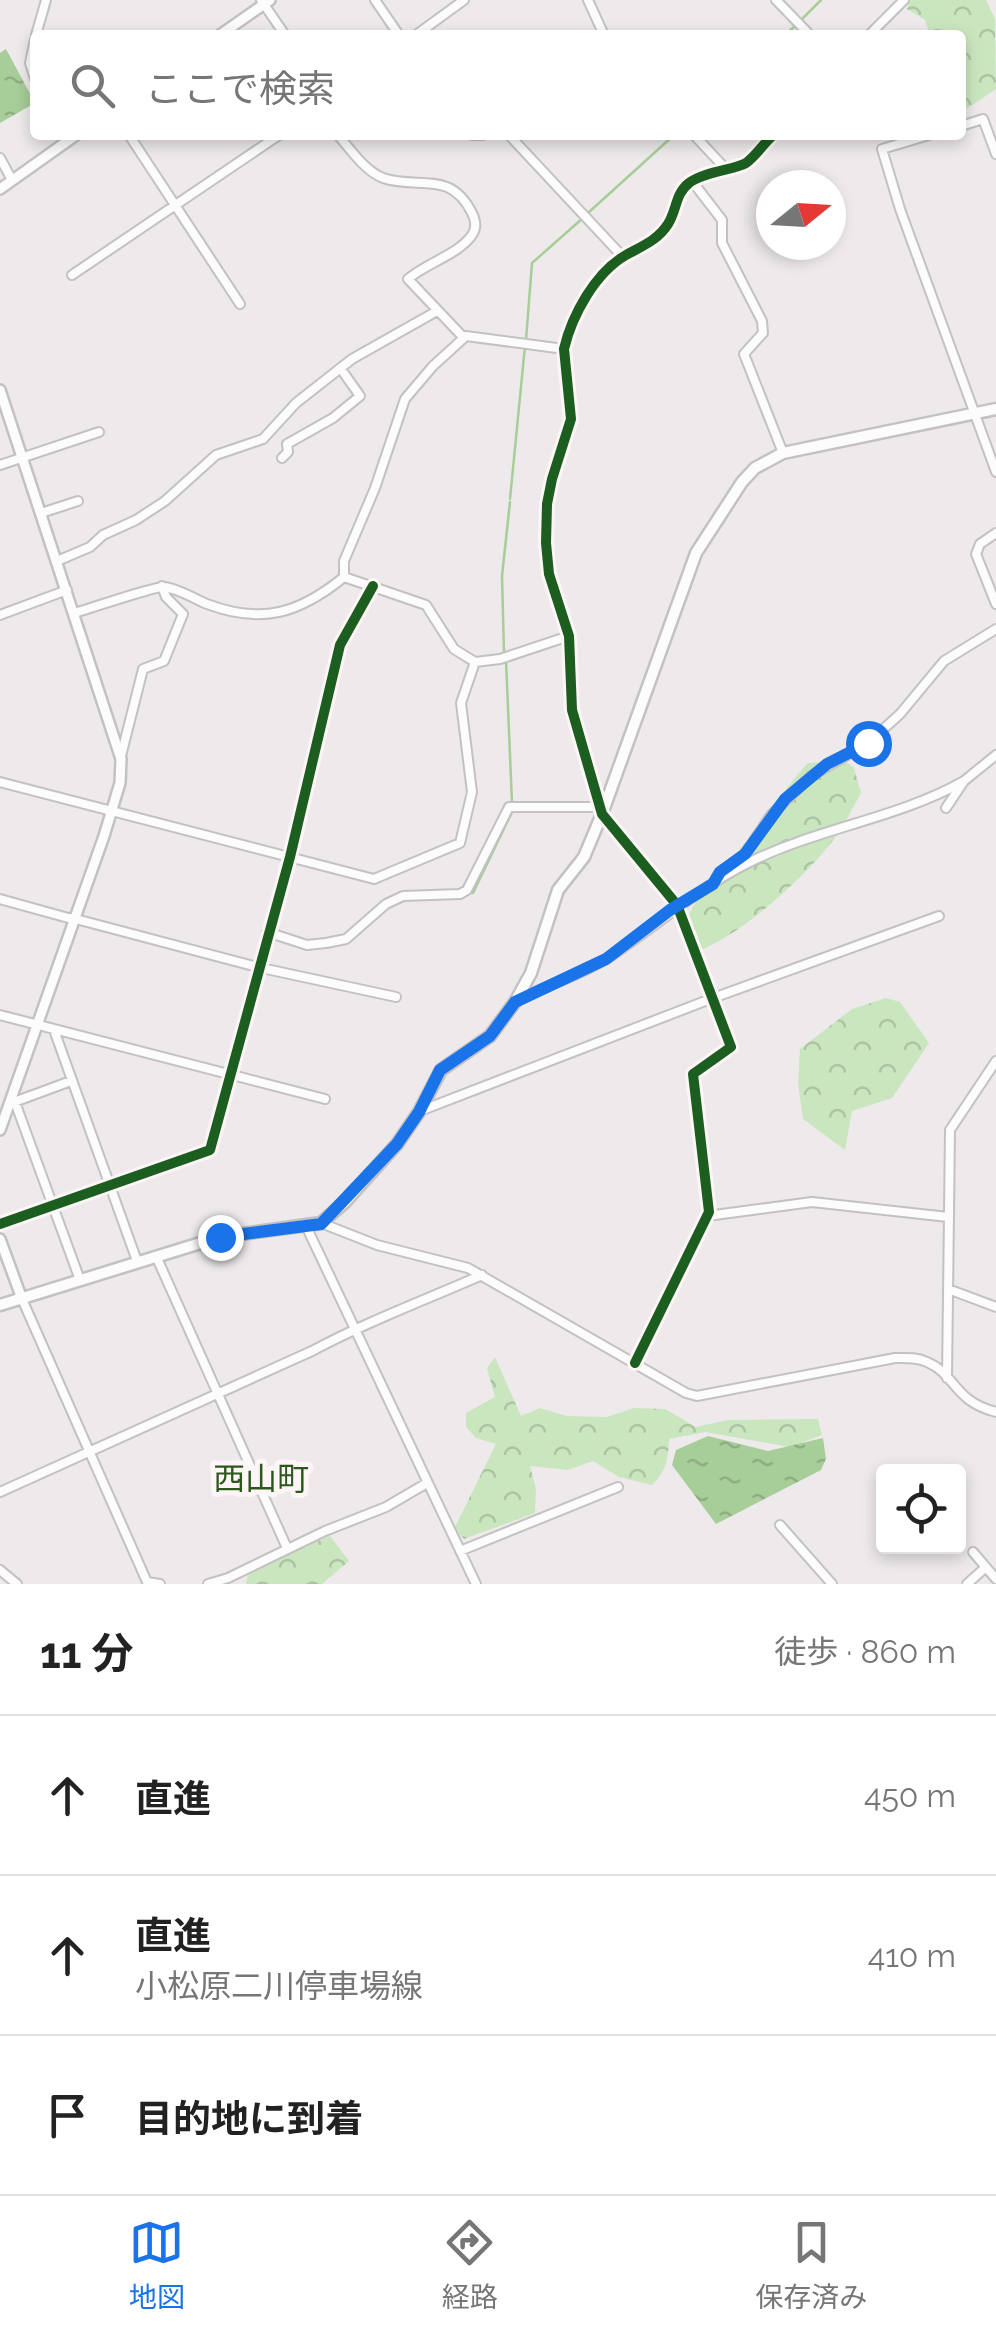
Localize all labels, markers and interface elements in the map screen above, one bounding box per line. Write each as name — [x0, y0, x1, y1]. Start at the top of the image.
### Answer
search box — [30, 30, 966, 140]
icon: search — [65, 58, 120, 113]
text: ここで検索 — [145, 66, 335, 111]
north arrow — [756, 170, 846, 260]
route start — [846, 721, 892, 767]
route end — [198, 1215, 244, 1261]
district label: 西山町 — [213, 1460, 309, 1497]
map controls — [876, 1464, 966, 1554]
button: locate — [876, 1464, 966, 1554]
text: 11 分 — [40, 1629, 134, 1678]
text: 徒歩 · 860 m — [774, 1633, 956, 1670]
icon: ahead — [40, 1768, 95, 1823]
text: 直進 — [135, 1776, 211, 1821]
text: 450 m — [864, 1777, 956, 1814]
text: 直進 — [135, 1913, 211, 1958]
icon: ahead — [40, 1928, 95, 1983]
text: 410 m — [868, 1937, 956, 1974]
text: 小松原二川停車場線 — [135, 1967, 423, 2004]
icon: arrive — [40, 2088, 95, 2143]
text: 目的地に到着 — [135, 2096, 363, 2141]
tab: 地図 — [129, 2215, 185, 2315]
tab: 経路 — [442, 2215, 498, 2315]
tab: 保存済み — [755, 2215, 867, 2315]

